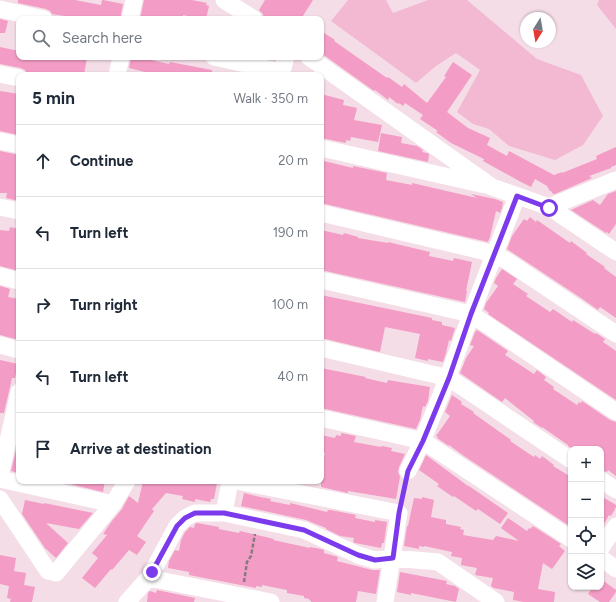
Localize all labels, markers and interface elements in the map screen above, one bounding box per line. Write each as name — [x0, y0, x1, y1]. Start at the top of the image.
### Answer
north arrow — [520, 12, 556, 48]
search box — [16, 16, 324, 60]
icon: search — [30, 27, 52, 49]
text: Search here — [62, 29, 142, 47]
text: 5 min — [32, 88, 75, 108]
text: Walk · 350 m — [233, 91, 308, 106]
icon: ahead — [32, 150, 54, 172]
text: Continue — [70, 152, 133, 170]
text: 20 m — [278, 153, 308, 168]
route start — [540, 199, 558, 217]
icon: left — [32, 222, 54, 244]
text: Turn left — [70, 224, 128, 242]
text: 190 m — [273, 225, 308, 240]
icon: right — [32, 294, 54, 316]
text: Turn right — [70, 296, 138, 314]
text: 100 m — [272, 297, 308, 312]
icon: left — [32, 366, 54, 388]
text: Turn left — [70, 368, 128, 386]
text: 40 m — [277, 369, 308, 384]
icon: arrive — [32, 438, 54, 460]
text: Arrive at destination — [70, 440, 211, 458]
map controls — [568, 446, 604, 590]
button: + — [568, 446, 604, 482]
button: − — [568, 482, 604, 518]
button: locate — [568, 518, 604, 554]
button: layers — [568, 554, 604, 590]
route end — [143, 563, 161, 581]

